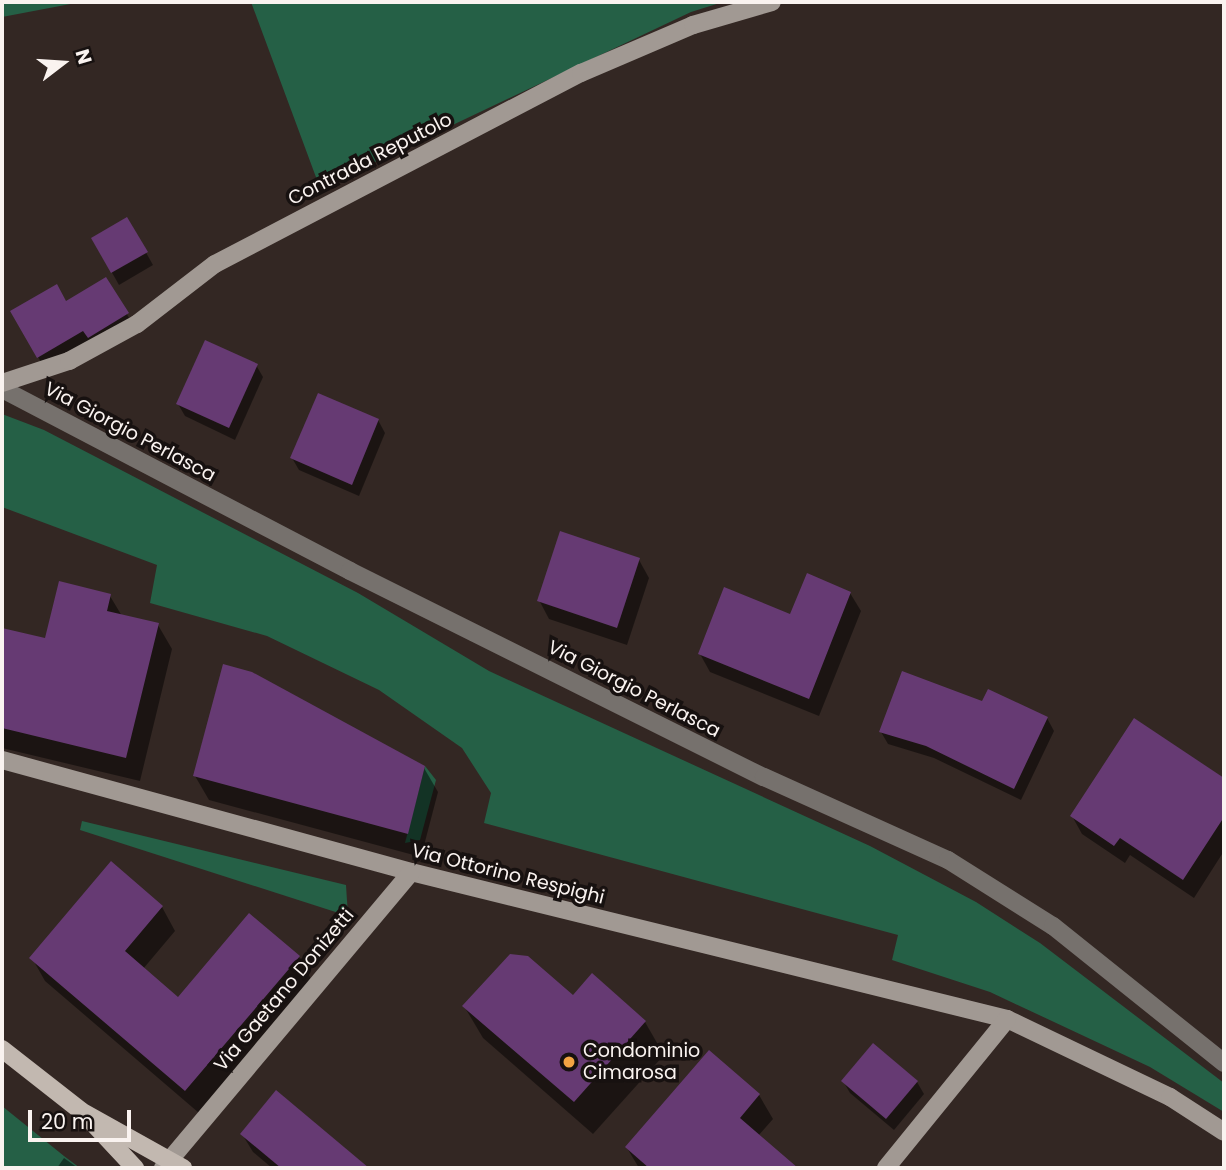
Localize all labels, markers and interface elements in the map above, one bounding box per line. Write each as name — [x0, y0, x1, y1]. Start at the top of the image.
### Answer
north arrow — [28, 28, 98, 98]
text: N — [69, 46, 99, 67]
street label: Contrada Reputolo — [284, 108, 456, 210]
street label: Via Giorgio Perlasca — [41, 377, 219, 487]
street label: Via Giorgio Perlasca — [544, 636, 724, 742]
street label: Via Ottorino Respighi — [409, 839, 607, 909]
street label: Via Gaetano Donizetti — [209, 904, 359, 1076]
place label: Condominio Cimarosa — [583, 1040, 700, 1084]
marker: Condominio Cimarosa — [561, 1054, 577, 1070]
scale bar — [32, 1096, 135, 1140]
text: 20 m — [41, 1107, 94, 1136]

